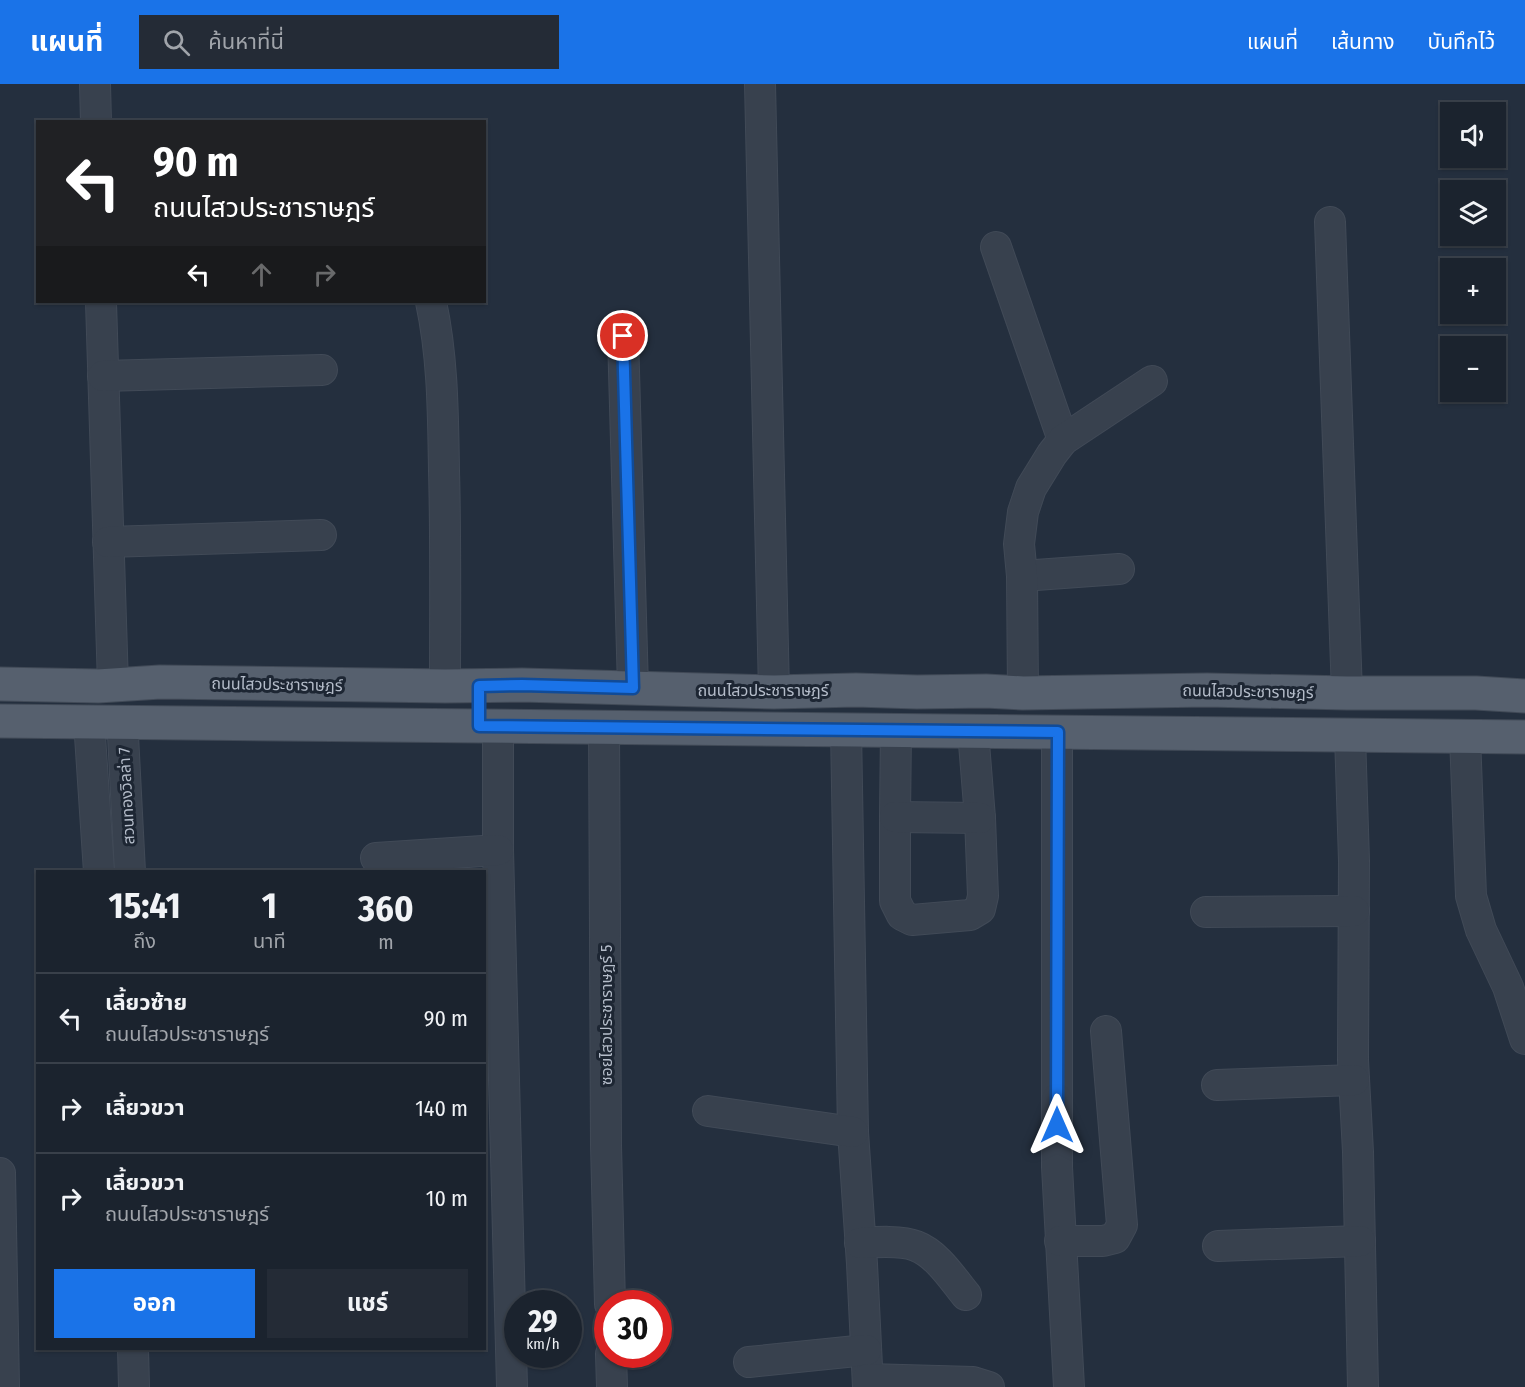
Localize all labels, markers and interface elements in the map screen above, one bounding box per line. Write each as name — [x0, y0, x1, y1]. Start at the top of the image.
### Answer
search box — [139, 15, 559, 69]
text: แผนที่ — [30, 25, 103, 58]
icon: search — [160, 26, 193, 59]
text: ค้นหาที่นี่ — [208, 28, 284, 55]
text: แผนที่ — [1247, 29, 1298, 55]
text: เส้นทาง — [1331, 29, 1395, 55]
text: บันทึกไว้ — [1428, 29, 1495, 55]
map controls — [1440, 102, 1506, 402]
button: sound — [1440, 102, 1506, 168]
text: 90 m — [153, 137, 238, 187]
icon: left — [54, 144, 132, 222]
button: layers — [1440, 180, 1506, 246]
text: ถนนไสวประชาราษฎร์ — [153, 192, 374, 224]
icon: left — [182, 258, 215, 291]
icon: ahead — [245, 258, 278, 291]
icon: right — [308, 258, 341, 291]
button: + — [1440, 258, 1506, 324]
pin — [597, 310, 648, 361]
icon: arrive — [606, 319, 639, 352]
button: − — [1440, 336, 1506, 402]
street label: ถนนไสวประชาราษฎร์ — [211, 674, 344, 695]
street label: ถนนไสวประชาราษฎร์ — [697, 681, 829, 700]
street label: ถนนไสวประชาราษฎร์ — [1182, 681, 1315, 702]
street label: สวนทองวิลล่า 7 — [114, 746, 139, 845]
text: 15:41 — [108, 884, 181, 928]
text: 1 — [262, 884, 277, 928]
text: 360 — [358, 887, 414, 931]
text: ถึง — [133, 929, 156, 953]
text: นาที — [253, 929, 286, 953]
text: m — [378, 930, 394, 954]
street label: ซอยไสวประชาราษฎร์ 5 — [597, 945, 616, 1085]
text: เลี้ยวซ้าย — [105, 989, 187, 1016]
icon: left — [54, 1002, 87, 1035]
text: 90 m — [424, 1005, 468, 1032]
text: ถนนไสวประชาราษฎร์ — [105, 1022, 269, 1046]
icon: right — [54, 1092, 87, 1125]
position arrow — [1025, 1093, 1089, 1157]
text: เลี้ยวขวา — [105, 1094, 185, 1121]
text: 140 m — [415, 1095, 468, 1122]
text: เลี้ยวขวา — [105, 1169, 185, 1196]
icon: right — [54, 1182, 87, 1215]
text: 10 m — [426, 1185, 468, 1212]
text: ถนนไสวประชาราษฎร์ — [105, 1202, 269, 1226]
button: ออก — [54, 1269, 255, 1338]
button: แชร์ — [267, 1269, 468, 1338]
speed limit sign: 30 — [594, 1290, 672, 1368]
text: 29 — [528, 1304, 558, 1340]
text: km/h — [526, 1335, 560, 1353]

